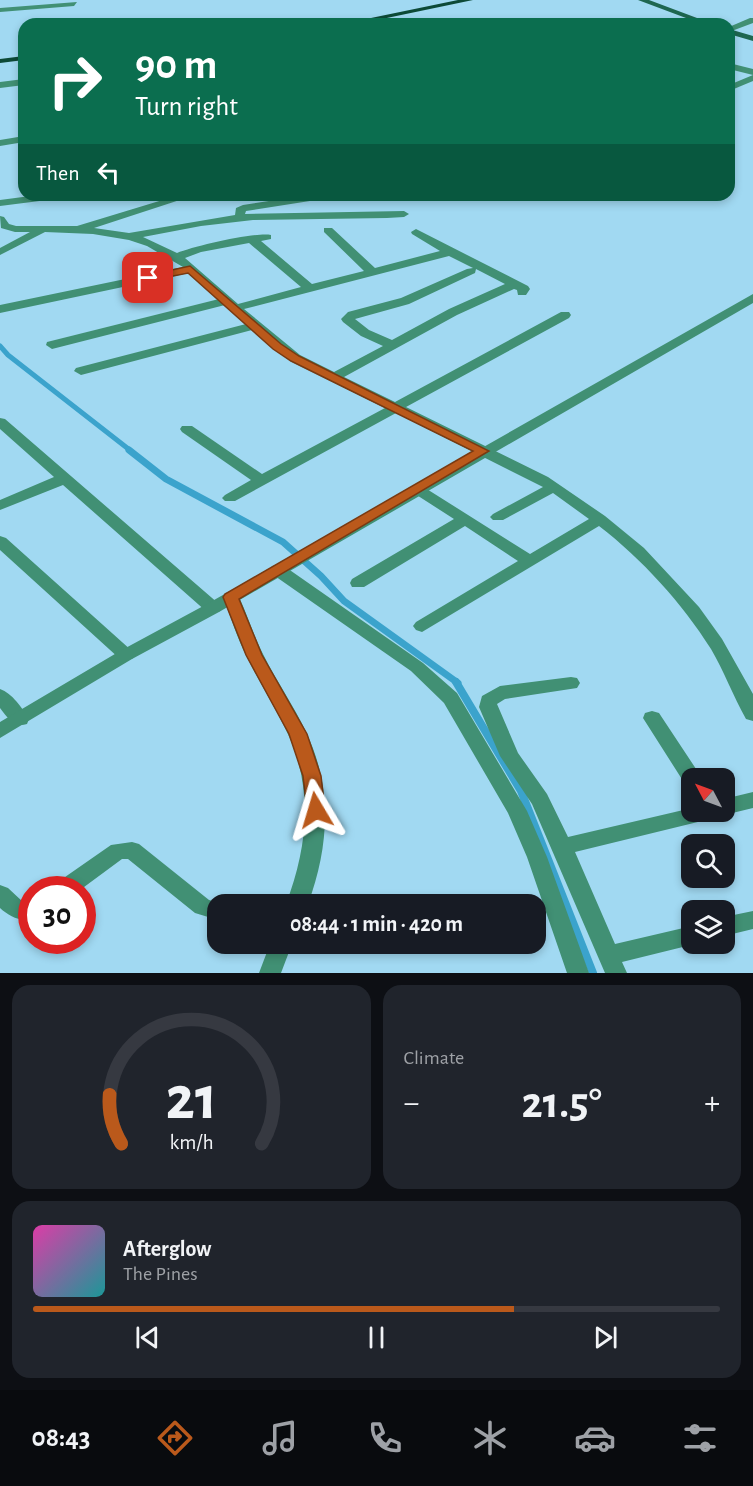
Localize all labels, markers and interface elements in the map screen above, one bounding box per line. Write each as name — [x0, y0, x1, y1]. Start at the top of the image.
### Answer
icon: right — [36, 42, 114, 120]
text: 90 m — [135, 44, 217, 86]
text: Turn right — [135, 93, 238, 120]
icon: left — [92, 156, 125, 189]
text: Then — [36, 162, 80, 184]
pin — [122, 252, 173, 303]
icon: arrive — [131, 261, 164, 294]
north arrow — [681, 768, 735, 822]
map controls — [681, 768, 735, 954]
position arrow — [284, 778, 348, 842]
button: search — [681, 834, 735, 888]
speed limit sign: 30 — [18, 876, 96, 954]
button: layers — [681, 900, 735, 954]
text: 08:44 · 1 min · 420 m — [290, 913, 463, 935]
text: Climate — [404, 1048, 464, 1068]
text: 21 — [165, 1068, 217, 1130]
text: 21.5° — [522, 1081, 602, 1126]
text: − — [404, 1087, 419, 1120]
text: + — [704, 1087, 720, 1120]
text: km/h — [169, 1132, 213, 1153]
text: Afterglow — [123, 1238, 211, 1260]
text: The Pines — [123, 1264, 198, 1284]
icon: previous — [131, 1321, 164, 1354]
icon: pause — [360, 1321, 393, 1354]
icon: next — [589, 1321, 622, 1354]
icon: directions — [154, 1417, 196, 1459]
icon: music — [259, 1417, 301, 1459]
icon: phone — [364, 1417, 406, 1459]
icon: climate — [469, 1417, 511, 1459]
icon: car — [574, 1417, 616, 1459]
icon: filters — [679, 1417, 721, 1459]
text: 08:43 — [32, 1424, 90, 1451]

